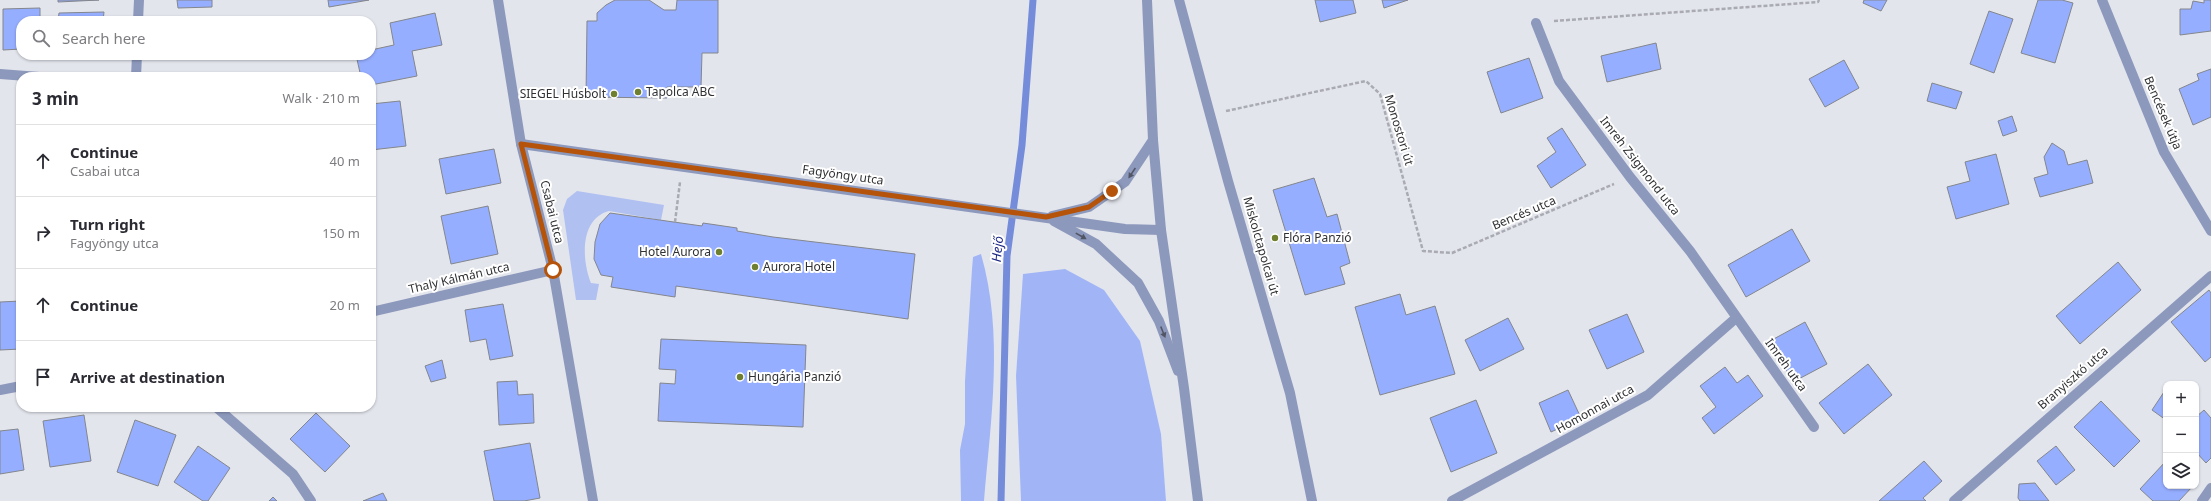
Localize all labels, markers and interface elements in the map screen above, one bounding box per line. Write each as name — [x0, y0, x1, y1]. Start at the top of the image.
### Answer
search box — [16, 16, 376, 60]
icon: search — [30, 27, 52, 49]
text: Search here — [62, 28, 145, 48]
street label: Bencések útja — [2140, 74, 2187, 152]
place label: Tapolca ABC — [646, 83, 715, 100]
place label: SIEGEL Húsbolt — [520, 85, 607, 102]
text: 3 min — [32, 87, 79, 110]
marker: Tapolca ABC — [633, 87, 643, 97]
text: Walk · 210 m — [282, 89, 360, 107]
marker: SIEGEL Húsbolt — [609, 89, 619, 99]
street label: Monostori út — [1381, 92, 1418, 168]
street label: Imreh Zsigmond utca — [1596, 113, 1684, 219]
text: Continue — [70, 142, 138, 162]
icon: ahead — [32, 150, 54, 172]
text: 40 m — [330, 152, 360, 170]
street label: Fagyöngy utca — [801, 160, 885, 189]
text: Csabai utca — [70, 162, 140, 180]
one-way arrow — [1128, 167, 1135, 179]
street label: Csabai utca — [536, 178, 569, 245]
route end — [1103, 182, 1121, 200]
street label: Bencés utca — [1489, 192, 1558, 234]
street label: Miskolctapolcai út — [1239, 195, 1284, 298]
text: Turn right — [70, 214, 145, 234]
icon: right — [32, 222, 54, 244]
text: 150 m — [322, 224, 360, 242]
place label: Flóra Panzió — [1283, 229, 1352, 246]
one-way arrow — [1075, 233, 1087, 239]
marker: Flóra Panzió — [1270, 233, 1280, 243]
text: Fagyöngy utca — [70, 234, 159, 252]
water label: Hejő — [987, 235, 1007, 263]
place label: Hotel Aurora — [639, 243, 711, 260]
marker: Hotel Aurora — [714, 247, 724, 257]
street label: Thaly Kálmán utca — [407, 258, 511, 297]
place label: Aurora Hotel — [763, 258, 835, 275]
route start — [544, 261, 562, 279]
marker: Aurora Hotel — [750, 262, 760, 272]
icon: ahead — [32, 294, 54, 316]
text: Continue — [70, 295, 138, 315]
text: 20 m — [330, 296, 360, 314]
one-way arrow — [1160, 327, 1166, 338]
street label: Imreh utca — [1761, 335, 1811, 395]
street label: Branyiszkó utca — [2034, 342, 2112, 413]
icon: arrive — [32, 366, 54, 388]
text: Arrive at destination — [70, 367, 225, 387]
place label: Hungária Panzió — [748, 368, 841, 385]
marker: Hungária Panzió — [735, 372, 745, 382]
street label: Homonnai utca — [1553, 380, 1637, 437]
map controls — [2163, 381, 2199, 489]
button: + — [2163, 381, 2199, 417]
button: − — [2163, 417, 2199, 453]
button: layers — [2163, 453, 2199, 489]

